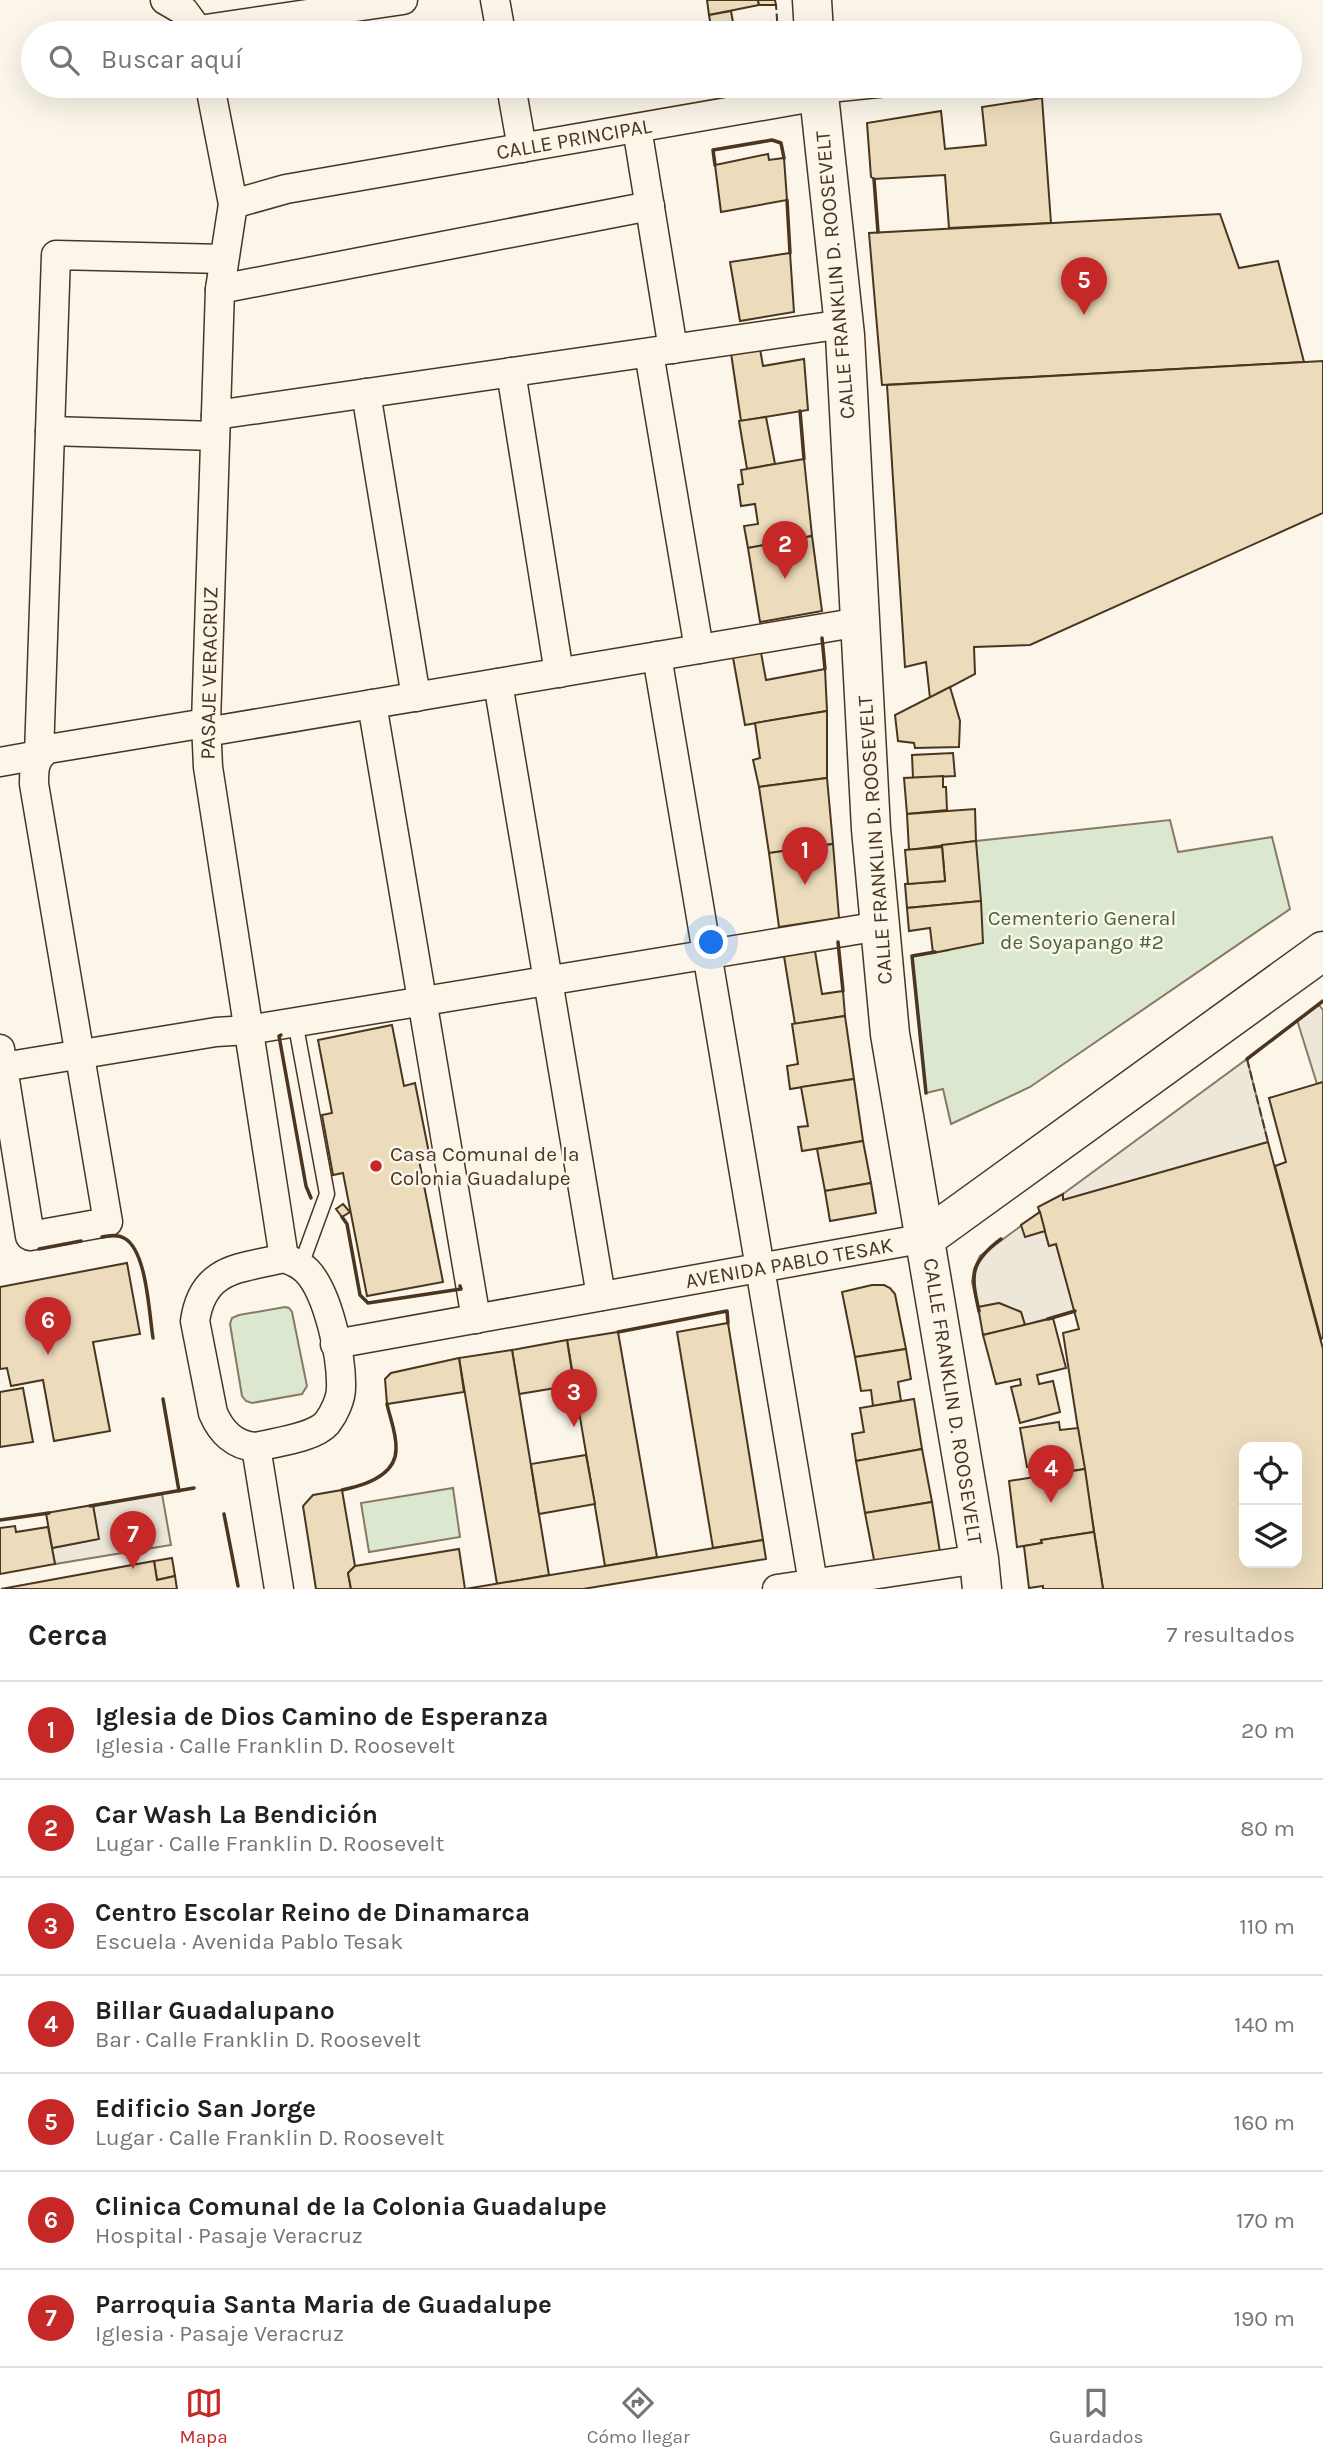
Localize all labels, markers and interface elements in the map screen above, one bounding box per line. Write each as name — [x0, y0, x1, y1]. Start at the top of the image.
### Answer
search box — [21, 21, 1302, 98]
icon: search — [45, 41, 83, 79]
text: Buscar aquí — [101, 44, 243, 75]
street label: CALLE PRINCIPAL — [494, 113, 654, 164]
street label: CALLE FRANKLIN D. ROOSEVELT — [810, 129, 860, 420]
pin: 5 — [1061, 257, 1107, 315]
pin: 2 — [762, 521, 808, 579]
street label: PASAJE VERACRUZ — [195, 586, 223, 760]
street label: CALLE FRANKLIN D. ROOSEVELT — [853, 694, 897, 985]
pin: 1 — [782, 827, 828, 885]
park label: Cementerio General de Soyapango #2 — [988, 906, 1176, 954]
your location — [694, 925, 728, 959]
place label: Casa Comunal de la Colonia Guadalupe — [390, 1142, 579, 1190]
marker: Casa Comunal de la Colonia Guadalupe — [368, 1158, 384, 1174]
street label: AVENIDA PABLO TESAK — [683, 1233, 895, 1293]
street label: CALLE FRANKLIN D. ROOSEVELT — [919, 1256, 988, 1546]
pin: 6 — [25, 1297, 71, 1355]
pin: 3 — [551, 1369, 597, 1427]
map controls — [1239, 1442, 1302, 1568]
button: locate — [1239, 1442, 1302, 1505]
pin: 4 — [1028, 1445, 1074, 1503]
button: layers — [1239, 1505, 1302, 1568]
pin: 7 — [110, 1511, 156, 1569]
text: Cerca — [28, 1617, 108, 1653]
text: 7 resultados — [1167, 1621, 1295, 1648]
text: Iglesia de Dios Camino de Esperanza — [95, 1701, 548, 1732]
text: 1 — [47, 1717, 55, 1744]
text: 20 m — [1241, 1717, 1295, 1744]
text: Iglesia · Calle Franklin D. Roosevelt — [95, 1732, 455, 1759]
text: Car Wash La Bendición — [95, 1799, 378, 1830]
text: 2 — [44, 1815, 58, 1842]
text: 80 m — [1240, 1815, 1295, 1842]
text: Lugar · Calle Franklin D. Roosevelt — [95, 1830, 444, 1857]
text: Centro Escolar Reino de Dinamarca — [95, 1897, 530, 1928]
text: 3 — [44, 1913, 58, 1940]
text: 110 m — [1239, 1913, 1295, 1940]
text: Escuela · Avenida Pablo Tesak — [95, 1928, 403, 1955]
text: Billar Guadalupano — [95, 1995, 335, 2026]
text: 4 — [44, 2011, 58, 2038]
text: 140 m — [1234, 2011, 1295, 2038]
text: Bar · Calle Franklin D. Roosevelt — [95, 2026, 421, 2053]
text: Edificio San Jorge — [95, 2093, 316, 2124]
text: 5 — [44, 2109, 58, 2136]
text: 160 m — [1234, 2109, 1295, 2136]
text: Lugar · Calle Franklin D. Roosevelt — [95, 2124, 444, 2151]
text: Clinica Comunal de la Colonia Guadalupe — [95, 2191, 607, 2222]
text: 6 — [44, 2207, 58, 2234]
text: 170 m — [1236, 2207, 1295, 2234]
text: Hospital · Pasaje Veracruz — [95, 2222, 363, 2249]
text: Parroquia Santa Maria de Guadalupe — [95, 2289, 552, 2320]
text: 7 — [45, 2305, 57, 2332]
text: 190 m — [1233, 2305, 1295, 2332]
text: Iglesia · Pasaje Veracruz — [95, 2320, 344, 2347]
tab: Mapa — [180, 2384, 228, 2448]
tab: Cómo llegar — [587, 2384, 690, 2448]
tab: Guardados — [1049, 2384, 1143, 2448]

